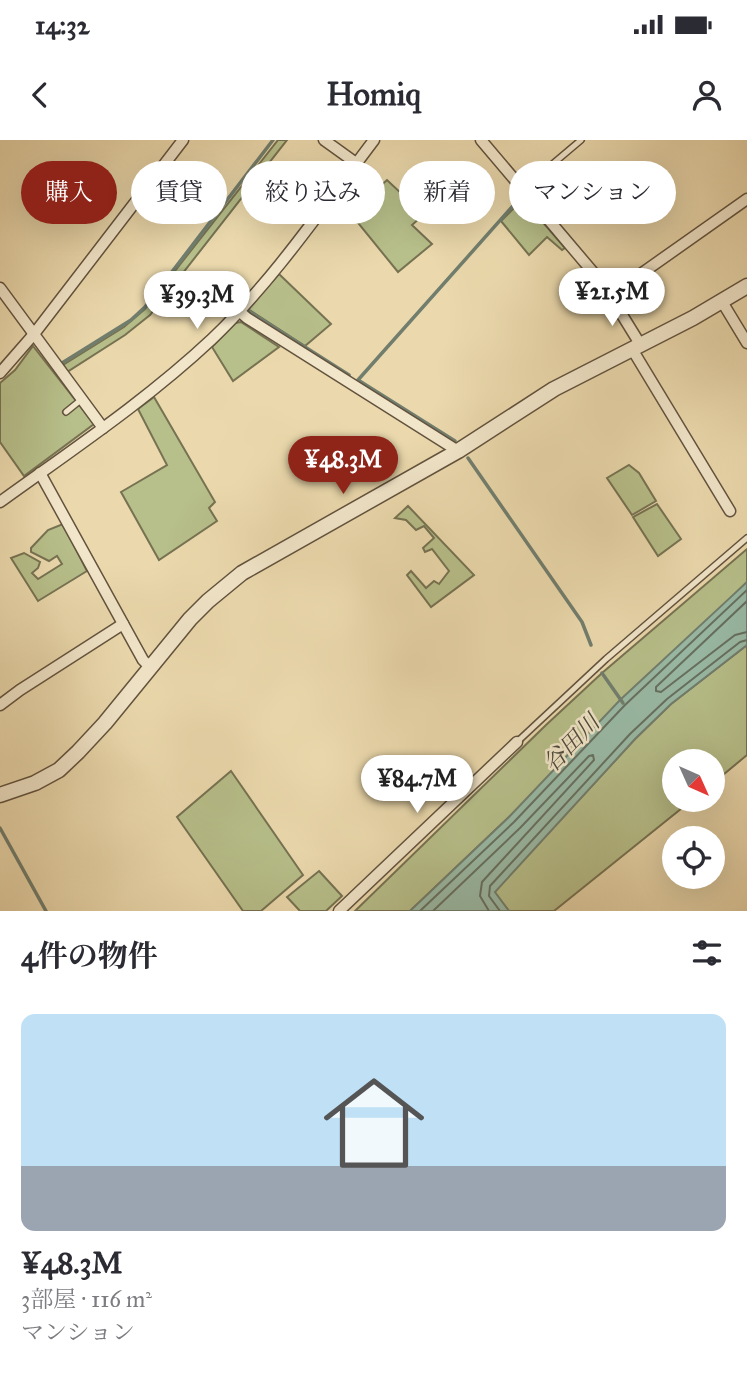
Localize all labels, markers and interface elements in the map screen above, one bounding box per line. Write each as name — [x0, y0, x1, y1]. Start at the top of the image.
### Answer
text: 14:32 — [35, 9, 90, 41]
text: Homiq — [326, 75, 421, 114]
icon: back — [21, 76, 59, 114]
icon: person — [688, 76, 726, 114]
chip: 購入 — [21, 161, 117, 224]
chip: 賃貸 — [131, 161, 227, 224]
chip: 絞り込み — [241, 161, 385, 224]
chip: 新着 — [399, 161, 495, 224]
chip: マンション — [509, 161, 676, 224]
pin: ¥21.5M — [555, 268, 669, 328]
pin: ¥39.3M — [140, 272, 254, 331]
text: ¥21.5M — [575, 277, 649, 305]
text: ¥39.3M — [160, 280, 234, 308]
pin: ¥48.3M — [286, 436, 400, 496]
text: ¥48.3M — [304, 445, 382, 473]
water label: 谷田川 — [537, 706, 607, 778]
north arrow — [662, 749, 724, 812]
map controls — [662, 749, 725, 889]
pin: ¥84.7M — [360, 756, 474, 815]
text: ¥84.7M — [377, 764, 457, 792]
button: locate — [662, 826, 725, 889]
icon: filters — [688, 934, 726, 972]
text: 4件の物件 — [21, 938, 158, 974]
icon: home — [311, 1060, 437, 1186]
text: ¥48.3M — [21, 1245, 123, 1281]
text: 3部屋 · 116 m² — [21, 1285, 152, 1313]
text: マンション — [21, 1318, 135, 1346]

